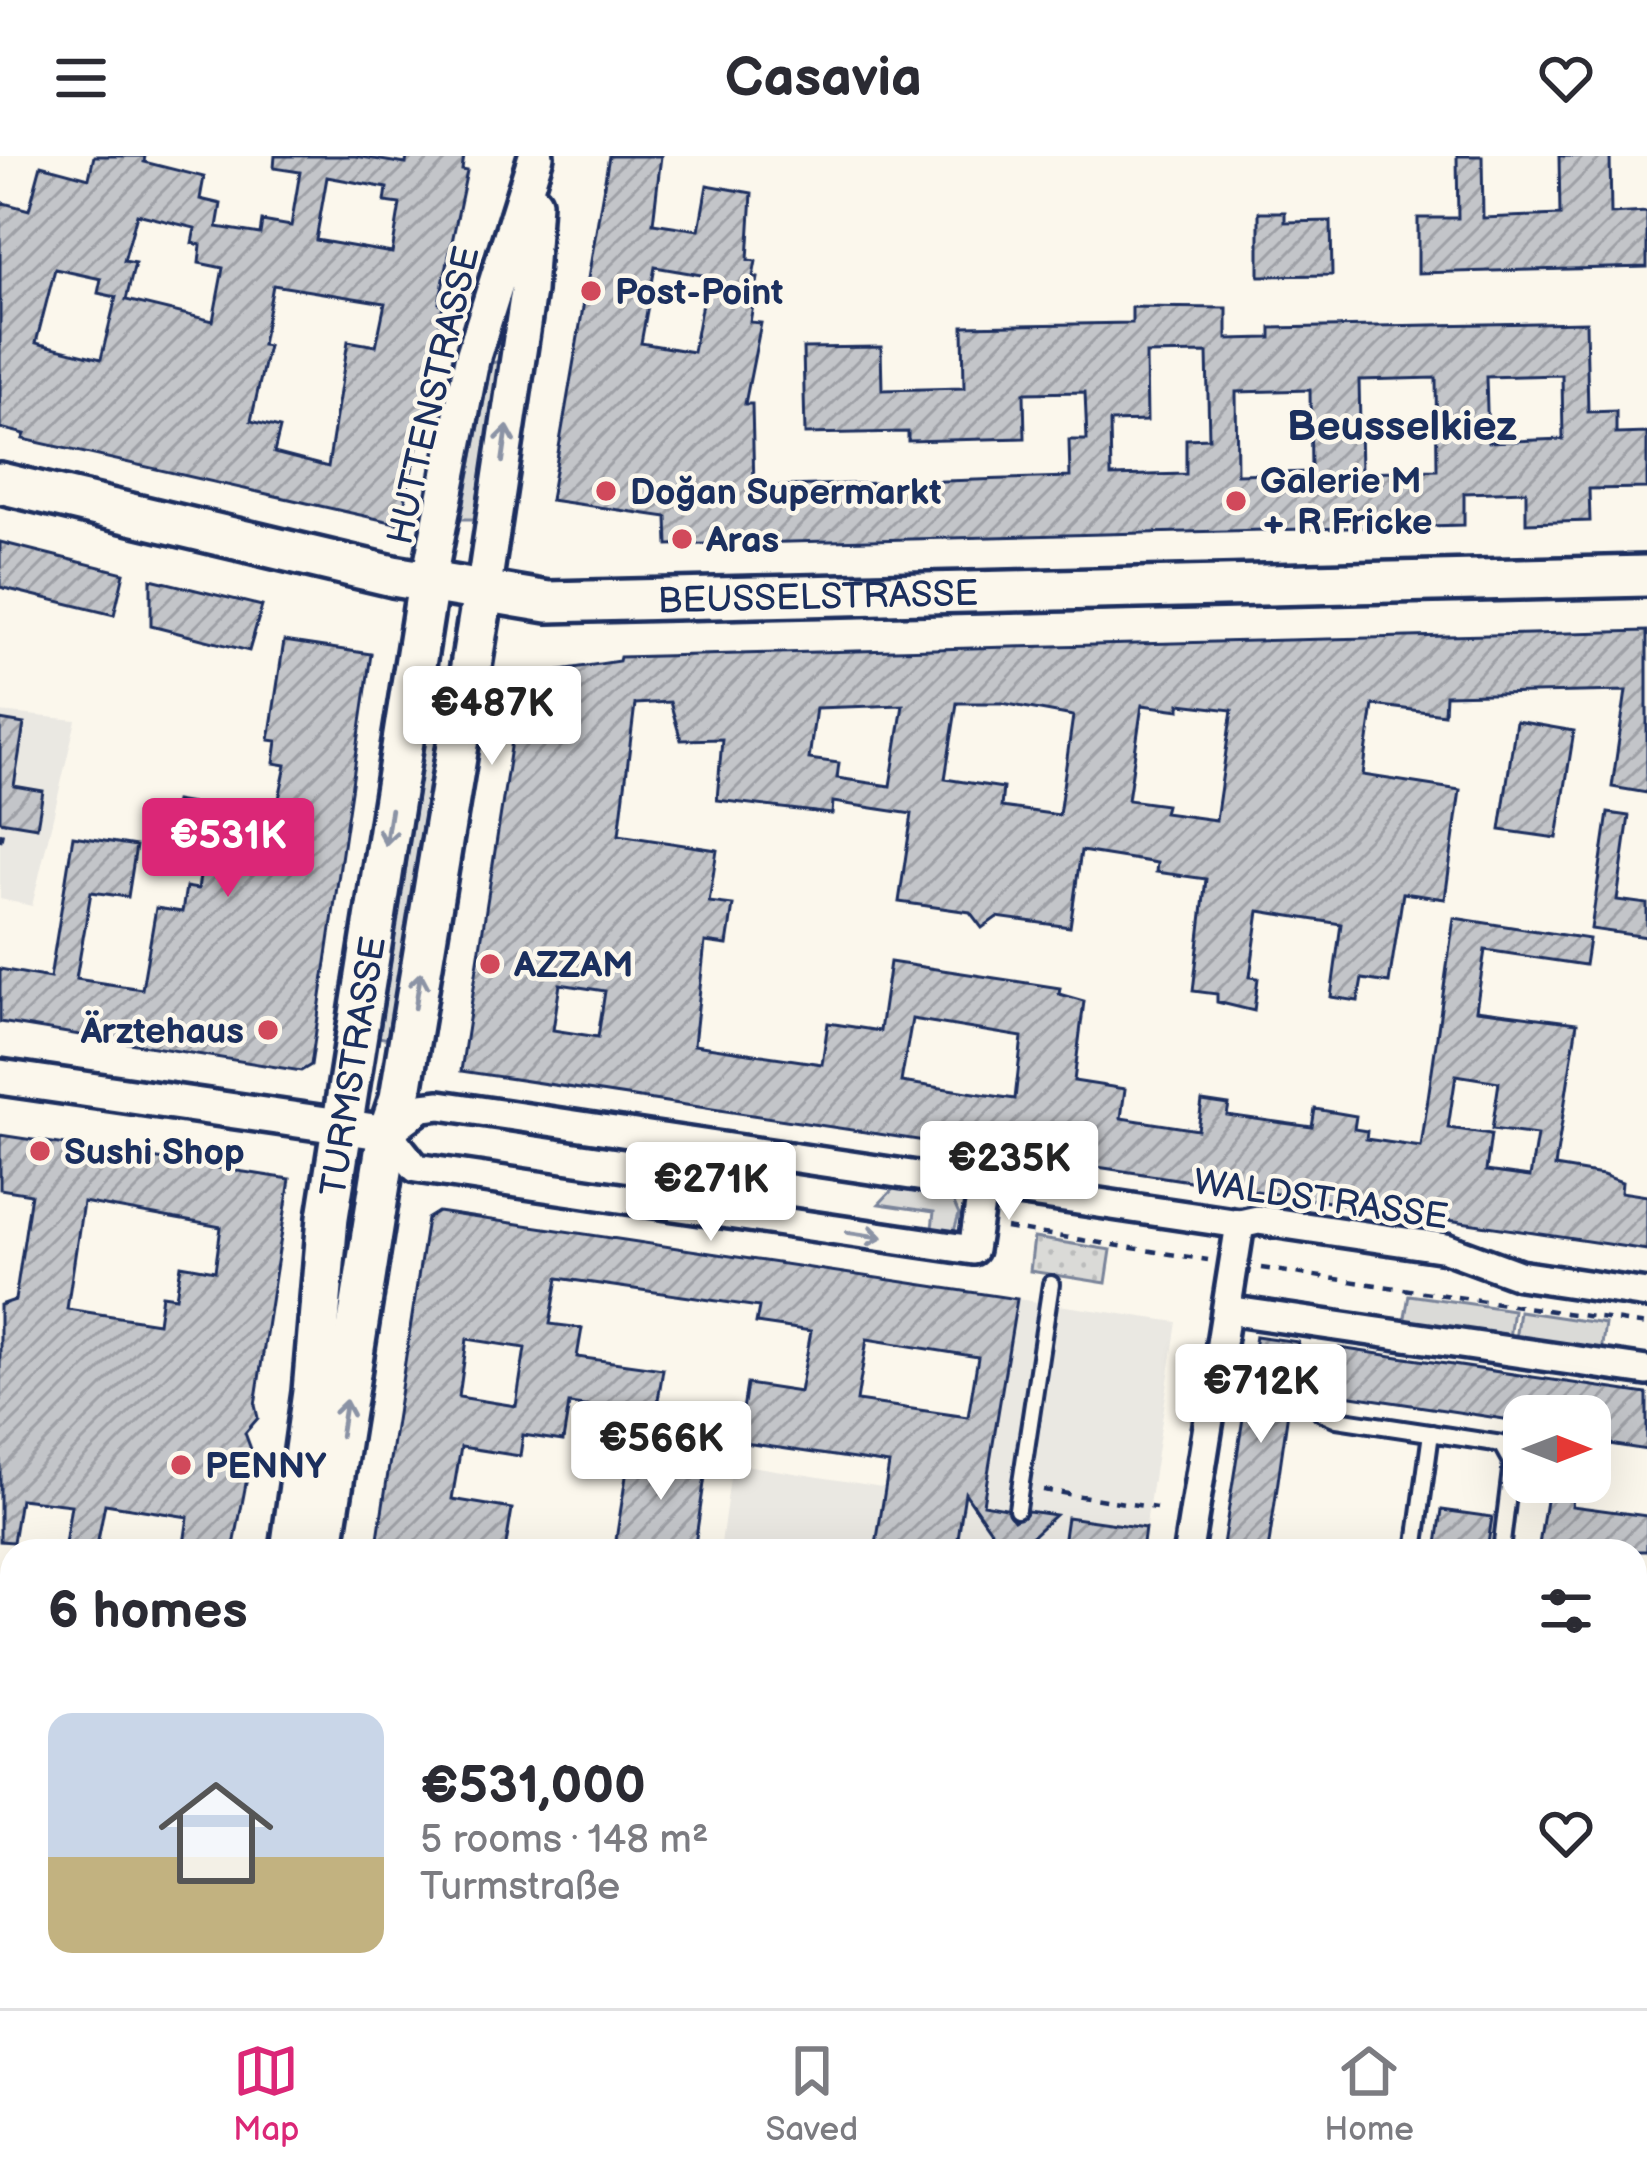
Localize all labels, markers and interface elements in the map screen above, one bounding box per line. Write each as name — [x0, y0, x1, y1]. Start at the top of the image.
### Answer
icon: menu — [48, 45, 114, 111]
icon: heart — [1533, 45, 1599, 111]
text: Casavia — [725, 46, 922, 111]
street label: HUTTENSTRASSE — [379, 242, 490, 549]
place label: Post-Point — [615, 272, 783, 315]
marker: Post-Point — [578, 278, 604, 304]
district label: Beusselkiez — [1287, 402, 1517, 453]
one-way arrow — [494, 425, 517, 464]
place label: Galerie M + R Fricke — [1260, 461, 1433, 545]
place label: Doğan Supermarkt — [630, 472, 942, 515]
marker: Doğan Supermarkt — [593, 478, 619, 504]
marker: Galerie M + R Fricke — [1223, 488, 1249, 514]
place label: Aras — [705, 520, 779, 563]
marker: Aras — [669, 526, 695, 552]
street label: BEUSSELSTRASSE — [657, 573, 979, 623]
pin: €487K — [408, 666, 576, 768]
text: €487K — [430, 681, 554, 728]
pin: €531K — [144, 798, 312, 900]
one-way arrow — [376, 807, 399, 846]
text: €531K — [169, 813, 287, 860]
street label: TURMSTRASSE — [313, 933, 396, 1199]
place label: AZZAM — [513, 945, 633, 988]
marker: AZZAM — [477, 951, 503, 977]
one-way arrow — [407, 971, 430, 1010]
place label: Ärztehaus — [80, 1010, 244, 1054]
marker: Ärztehaus — [255, 1017, 281, 1043]
pin: €235K — [925, 1121, 1093, 1223]
place label: Sushi Shop — [64, 1132, 245, 1175]
text: €235K — [947, 1136, 1071, 1183]
marker: Sushi Shop — [27, 1138, 53, 1164]
pin: €271K — [627, 1142, 795, 1244]
text: €271K — [653, 1157, 769, 1204]
street label: WALDSTRASSE — [1191, 1161, 1451, 1240]
one-way arrow — [844, 1224, 883, 1247]
pin: €712K — [1177, 1344, 1345, 1446]
text: €712K — [1202, 1359, 1320, 1406]
north arrow — [1503, 1395, 1611, 1503]
map controls — [1503, 1395, 1611, 1503]
one-way arrow — [333, 1399, 356, 1438]
pin: €566K — [577, 1401, 745, 1503]
text: €566K — [598, 1416, 724, 1463]
place label: PENNY — [205, 1446, 327, 1489]
marker: PENNY — [168, 1452, 194, 1478]
icon: filters — [1533, 1578, 1599, 1644]
text: 6 homes — [48, 1581, 248, 1642]
text: €531,000 — [420, 1756, 646, 1817]
icon: home — [144, 1761, 288, 1905]
icon: heart — [1533, 1800, 1599, 1866]
text: 5 rooms · 148 m² — [420, 1817, 709, 1864]
text: Turmstraße — [420, 1864, 620, 1911]
tab: Map — [233, 2038, 299, 2150]
tab: Saved — [765, 2038, 858, 2150]
tab: Home — [1324, 2038, 1414, 2150]

